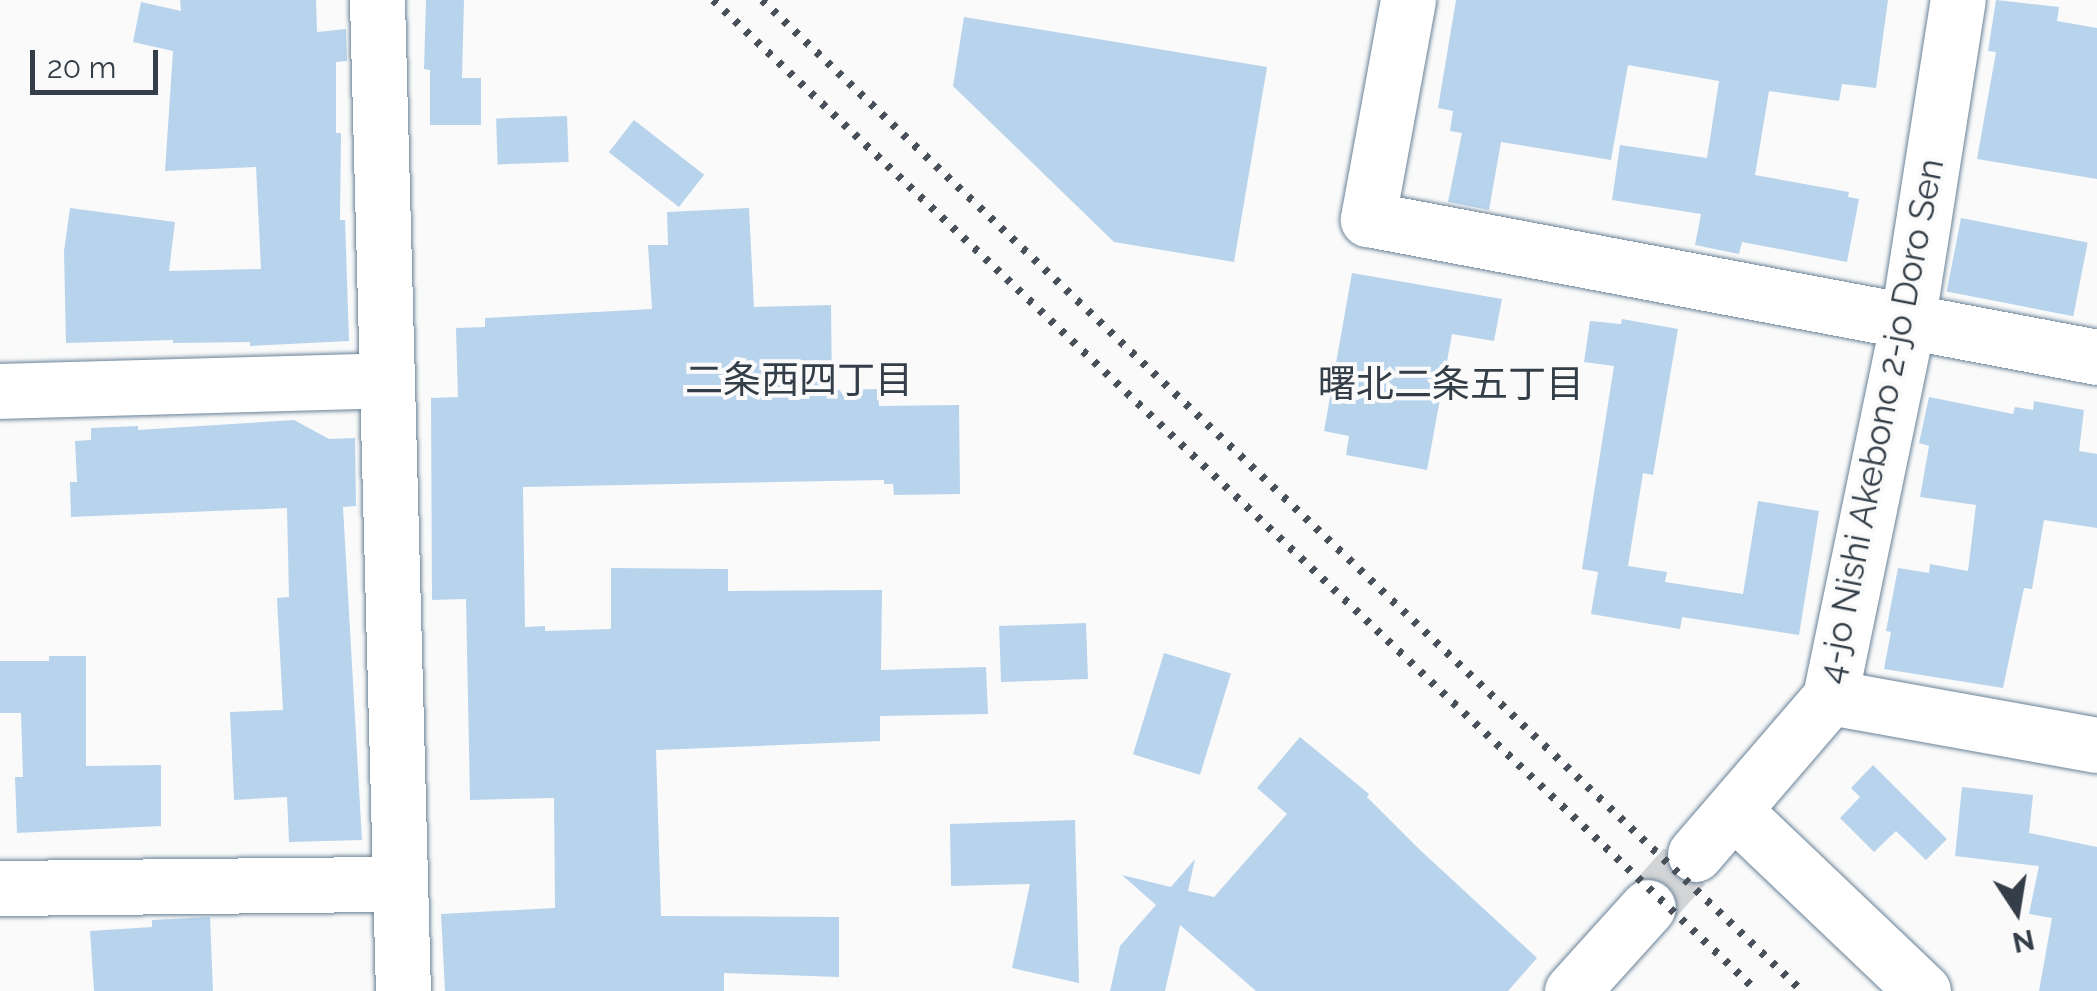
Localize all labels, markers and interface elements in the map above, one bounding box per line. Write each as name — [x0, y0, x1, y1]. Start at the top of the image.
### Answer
scale bar — [35, 30, 162, 92]
text: 20 m — [47, 50, 116, 85]
street label: 4-jo Nishi Akebono 2-jo Doro Sen — [1809, 155, 1953, 687]
district label: 二条西四丁目 — [685, 357, 913, 403]
district label: 曙北二条五丁目 — [1318, 361, 1584, 407]
north arrow — [1967, 861, 2067, 961]
text: N — [2009, 922, 2037, 959]

